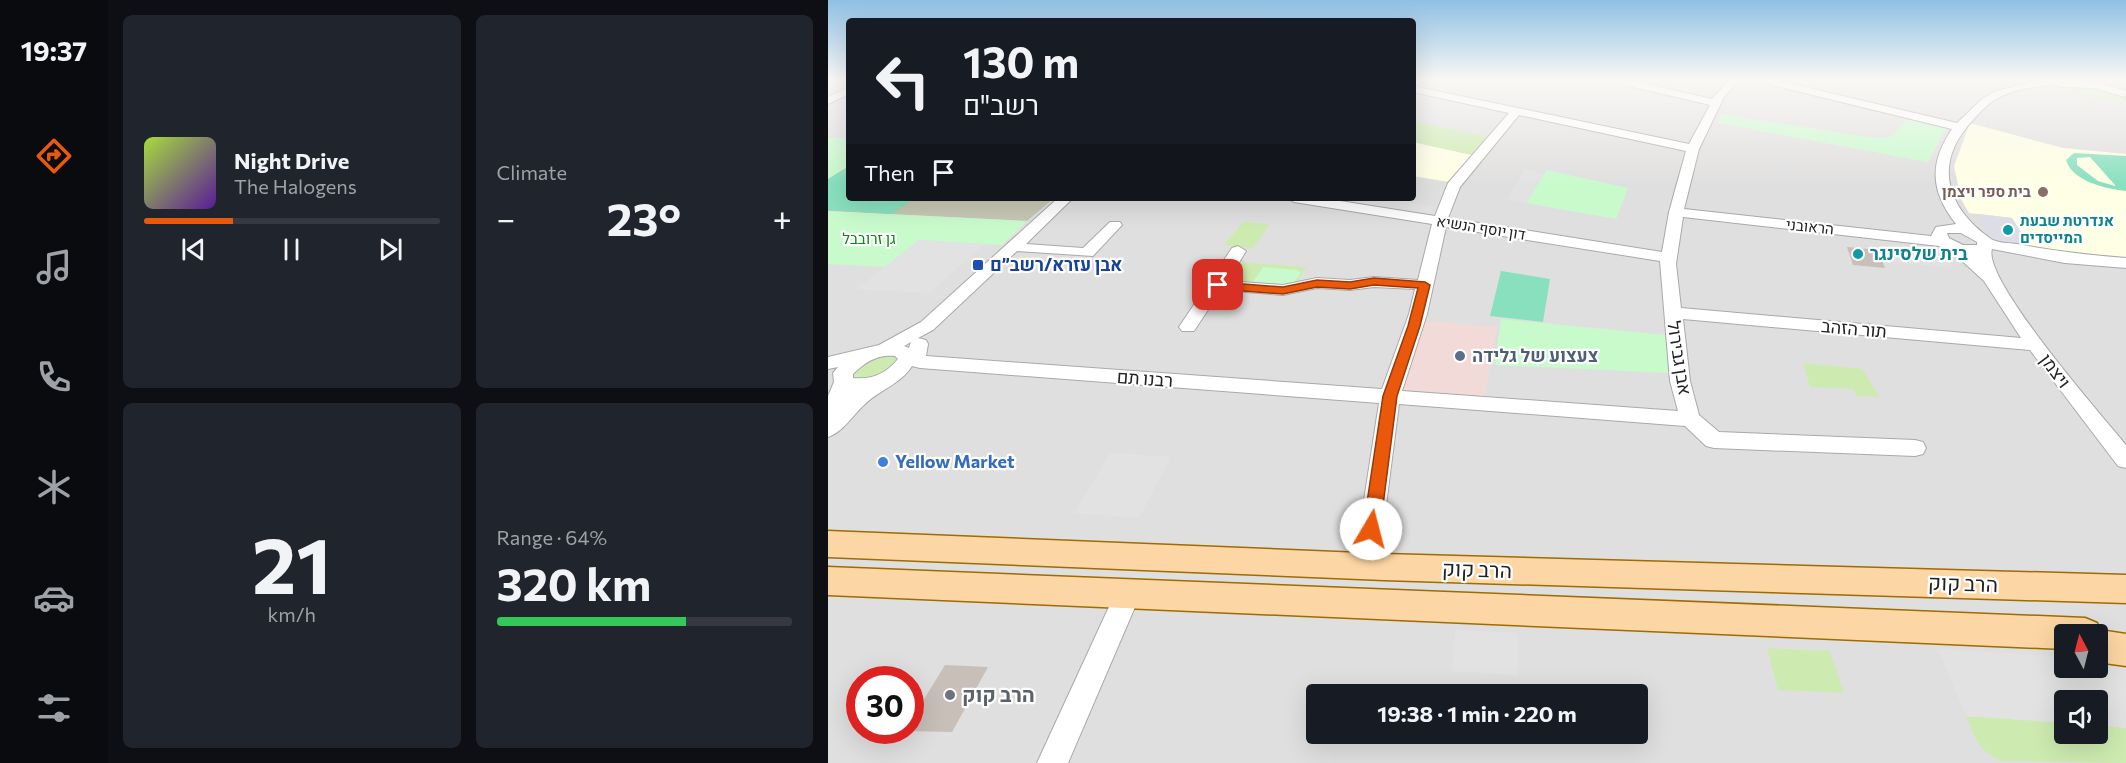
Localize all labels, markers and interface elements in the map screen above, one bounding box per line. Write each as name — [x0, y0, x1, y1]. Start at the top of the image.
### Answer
text: 19:37 — [21, 34, 87, 67]
text: 130 m — [963, 35, 1079, 87]
icon: left — [864, 42, 942, 120]
text: רשב"ם — [963, 88, 1039, 121]
icon: directions — [33, 135, 75, 177]
text: Night Drive — [234, 147, 349, 174]
icon: arrive — [927, 156, 960, 189]
text: Then — [864, 159, 915, 186]
text: Climate — [497, 160, 567, 184]
text: The Halogens — [234, 174, 357, 198]
place label: בית ספר ויצמן — [1942, 182, 2031, 200]
marker: בית ספר ויצמן — [2036, 185, 2050, 199]
text: 23° — [607, 190, 681, 245]
text: − — [497, 197, 515, 238]
text: + — [773, 197, 792, 238]
street label: דון יוסף הנשיא — [1435, 211, 1527, 243]
place label: אנדרטת שבעת המייסדים — [2020, 211, 2114, 246]
street label: הראובני — [1785, 215, 1835, 237]
marker: אנדרטת שבעת המייסדים — [2001, 223, 2015, 237]
park label: גן זרובבל — [842, 229, 896, 247]
icon: previous — [177, 233, 210, 266]
icon: pause — [275, 233, 308, 266]
icon: next — [374, 233, 407, 266]
place label: בית שלסינגר — [1870, 242, 1968, 264]
icon: music — [33, 246, 75, 288]
marker: בית שלסינגר — [1851, 247, 1865, 261]
place label: אבן עזרא/רשב״ם — [990, 253, 1122, 275]
marker: אבן עזרא/רשב״ם — [971, 258, 985, 272]
pin — [1192, 259, 1243, 310]
icon: arrive — [1201, 268, 1234, 301]
street label: תור הזהב — [1820, 314, 1888, 342]
street label: אבן גבירול — [1663, 319, 1697, 397]
place label: צעצוע של גלידה — [1472, 344, 1599, 366]
marker: צעצוע של גלידה — [1453, 349, 1467, 363]
street label: ויצמן — [2036, 349, 2076, 392]
icon: phone — [33, 356, 75, 398]
street label: רבנו תם — [1116, 365, 1174, 391]
place label: Yellow Market — [895, 450, 1015, 472]
marker: Yellow Market — [876, 455, 890, 469]
icon: climate — [33, 466, 75, 508]
position arrow — [1339, 497, 1403, 561]
text: 21 — [252, 515, 332, 610]
text: Range · 64% — [497, 525, 607, 549]
text: 320 km — [497, 555, 651, 610]
street label: הרב קוק — [1442, 555, 1512, 582]
street label: הרב קוק — [1928, 569, 1998, 596]
icon: car — [33, 577, 75, 619]
text: km/h — [267, 602, 316, 626]
north arrow — [2054, 624, 2108, 678]
map controls — [2054, 624, 2108, 744]
speed limit sign: 30 — [846, 666, 924, 744]
place label: הרב קוק — [962, 681, 1035, 706]
icon: filters — [33, 687, 75, 729]
marker: הרב קוק — [943, 688, 957, 702]
button: sound — [2054, 690, 2108, 744]
text: 19:38 · 1 min · 220 m — [1377, 700, 1577, 727]

